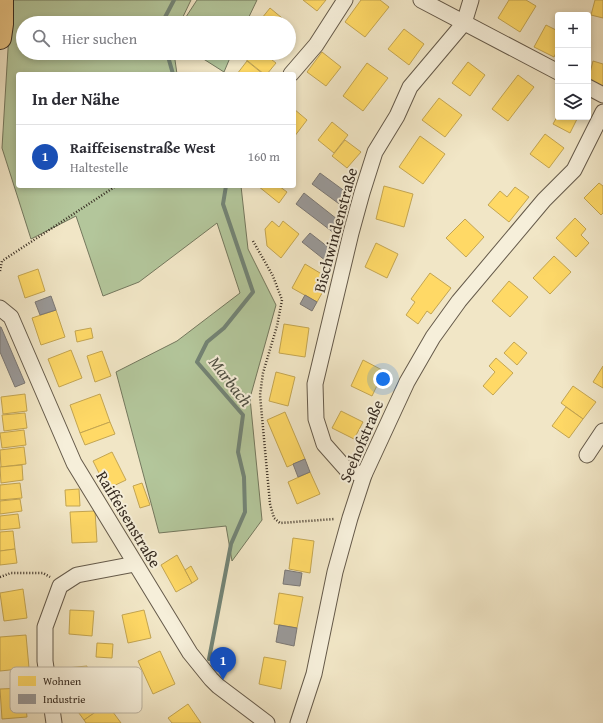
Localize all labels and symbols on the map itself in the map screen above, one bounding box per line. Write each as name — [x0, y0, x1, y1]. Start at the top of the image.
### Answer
street label: Bischwindenstraße — [307, 165, 363, 295]
water label: Marbach — [203, 350, 259, 412]
your location — [373, 369, 393, 389]
street label: Seehofstraße — [333, 396, 389, 486]
street label: Raiffeisenstraße — [91, 466, 167, 572]
pin: 1 — [210, 647, 236, 680]
legend — [10, 667, 142, 713]
text: Wohnen — [43, 673, 82, 689]
text: Industrie — [43, 691, 85, 707]

